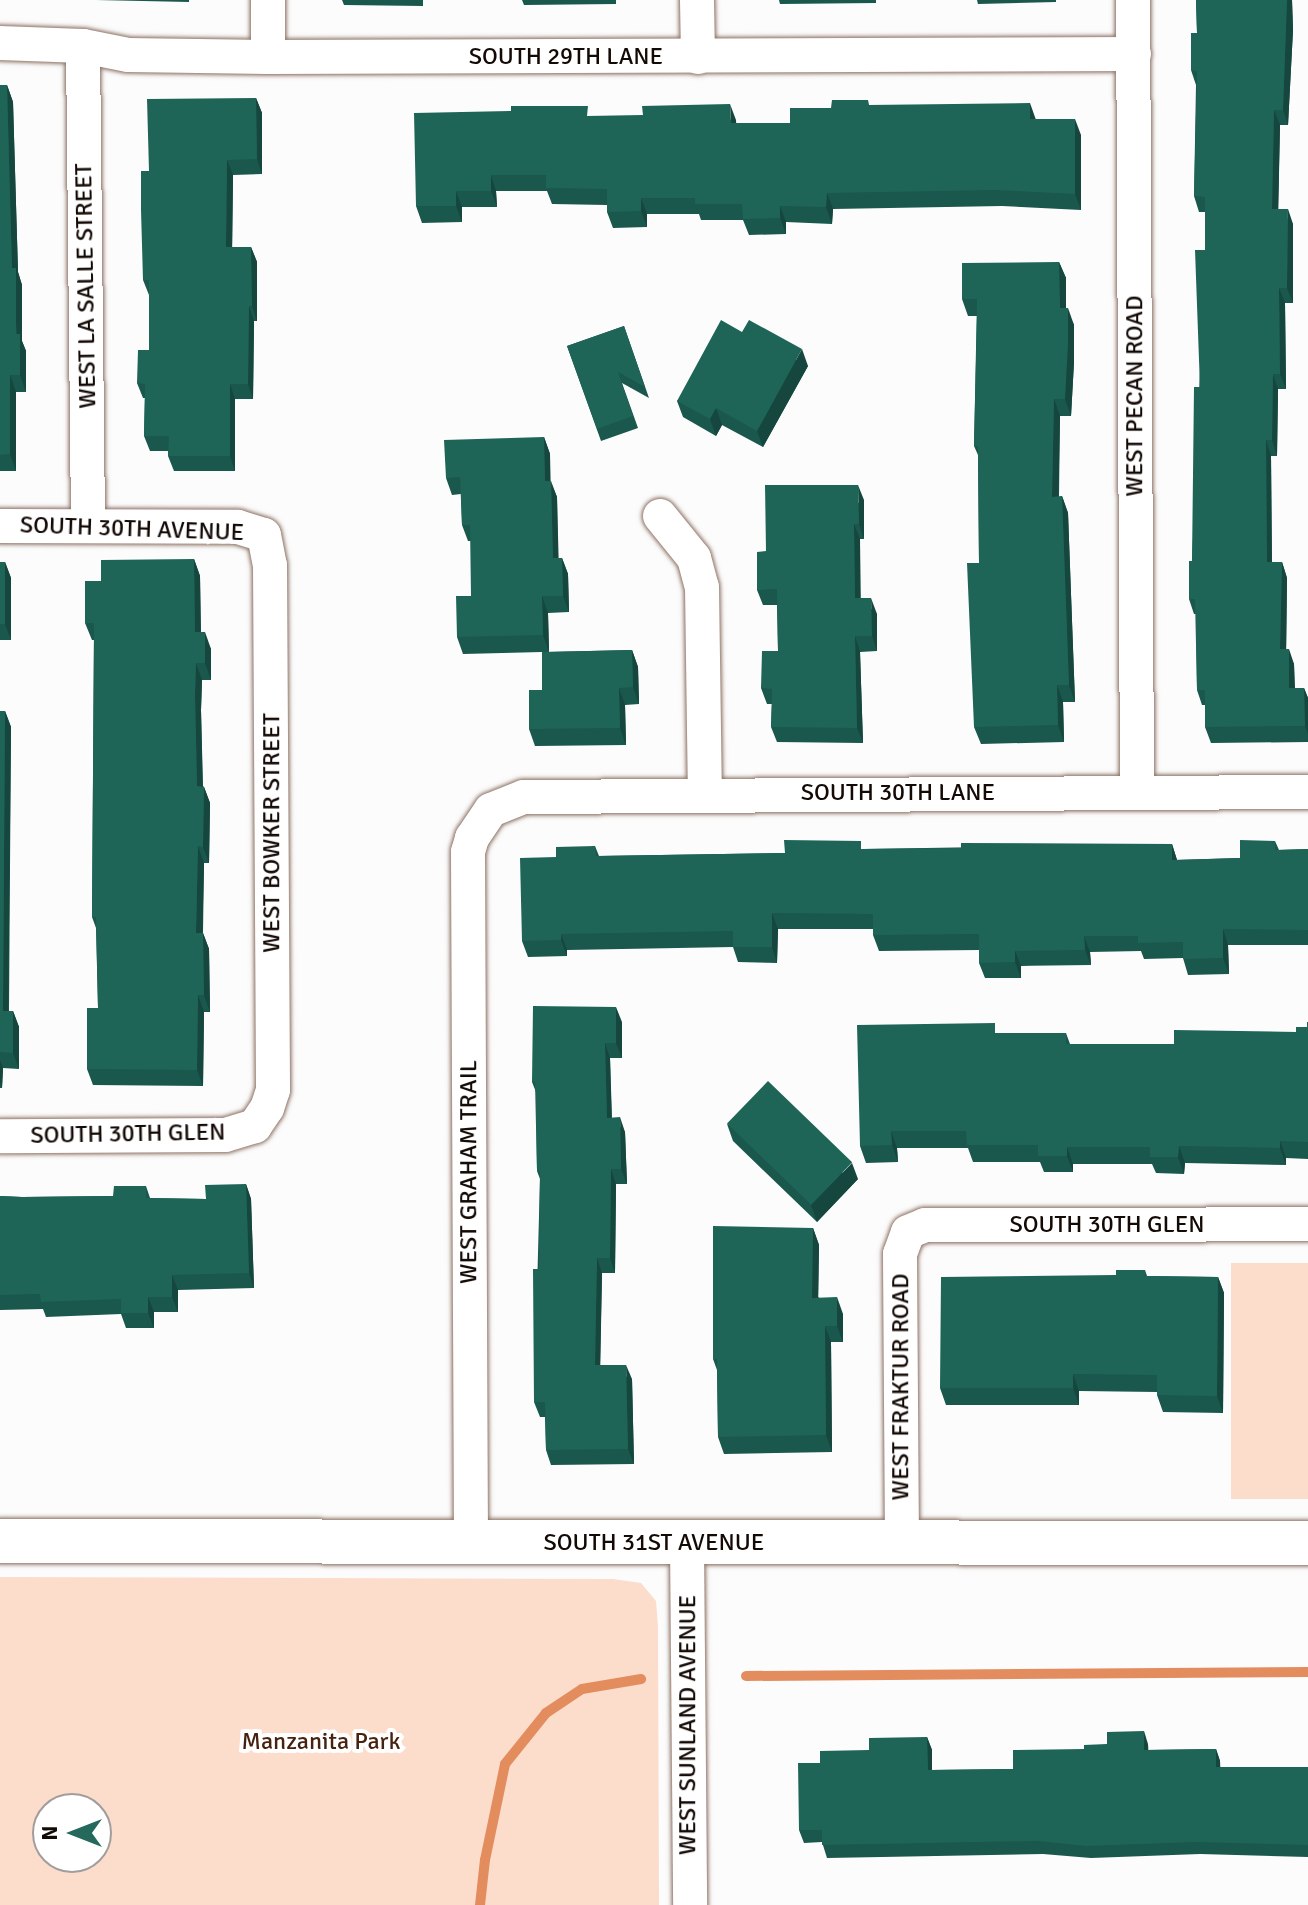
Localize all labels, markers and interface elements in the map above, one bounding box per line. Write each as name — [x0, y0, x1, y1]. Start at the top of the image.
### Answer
street label: SOUTH 29TH LANE — [469, 43, 663, 71]
street label: WEST LA SALLE STREET — [69, 163, 103, 409]
street label: WEST PECAN ROAD — [1121, 295, 1149, 497]
street label: SOUTH 30TH AVENUE — [19, 511, 245, 547]
street label: WEST BOWKER STREET — [258, 713, 286, 953]
street label: SOUTH 30TH LANE — [801, 779, 995, 807]
street label: WEST GRAHAM TRAIL — [455, 1060, 483, 1284]
street label: SOUTH 30TH GLEN — [30, 1118, 226, 1150]
street label: SOUTH 30TH GLEN — [1009, 1211, 1205, 1239]
street label: WEST FRAKTUR ROAD — [887, 1274, 915, 1500]
street label: SOUTH 31ST AVENUE — [544, 1529, 764, 1557]
street label: WEST SUNLAND AVENUE — [674, 1595, 702, 1855]
park label: Manzanita Park — [242, 1728, 400, 1756]
north arrow — [32, 1793, 112, 1873]
text: N — [36, 1825, 63, 1841]

